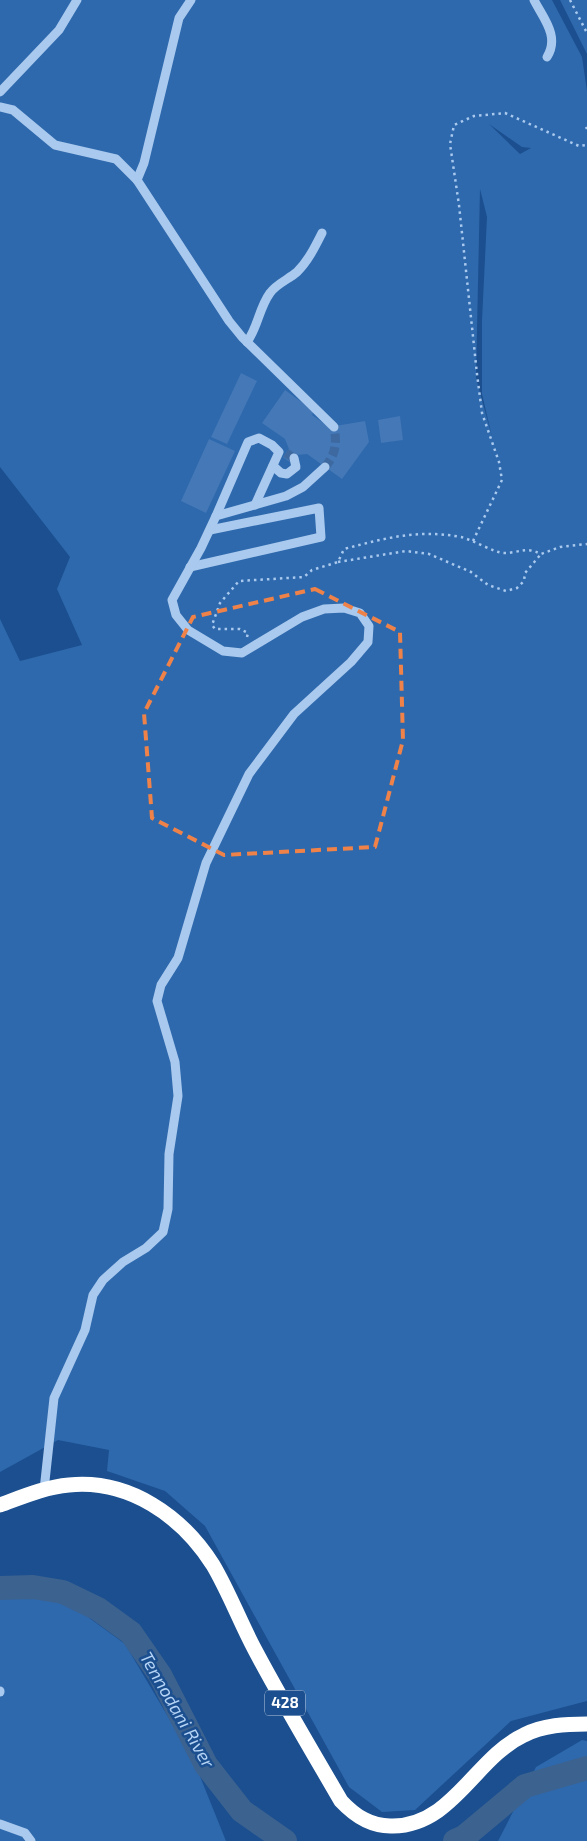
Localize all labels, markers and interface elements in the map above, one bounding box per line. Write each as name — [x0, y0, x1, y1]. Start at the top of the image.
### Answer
water label: Tennodani River — [136, 1648, 220, 1772]
road number: 428 — [265, 1690, 305, 1716]

